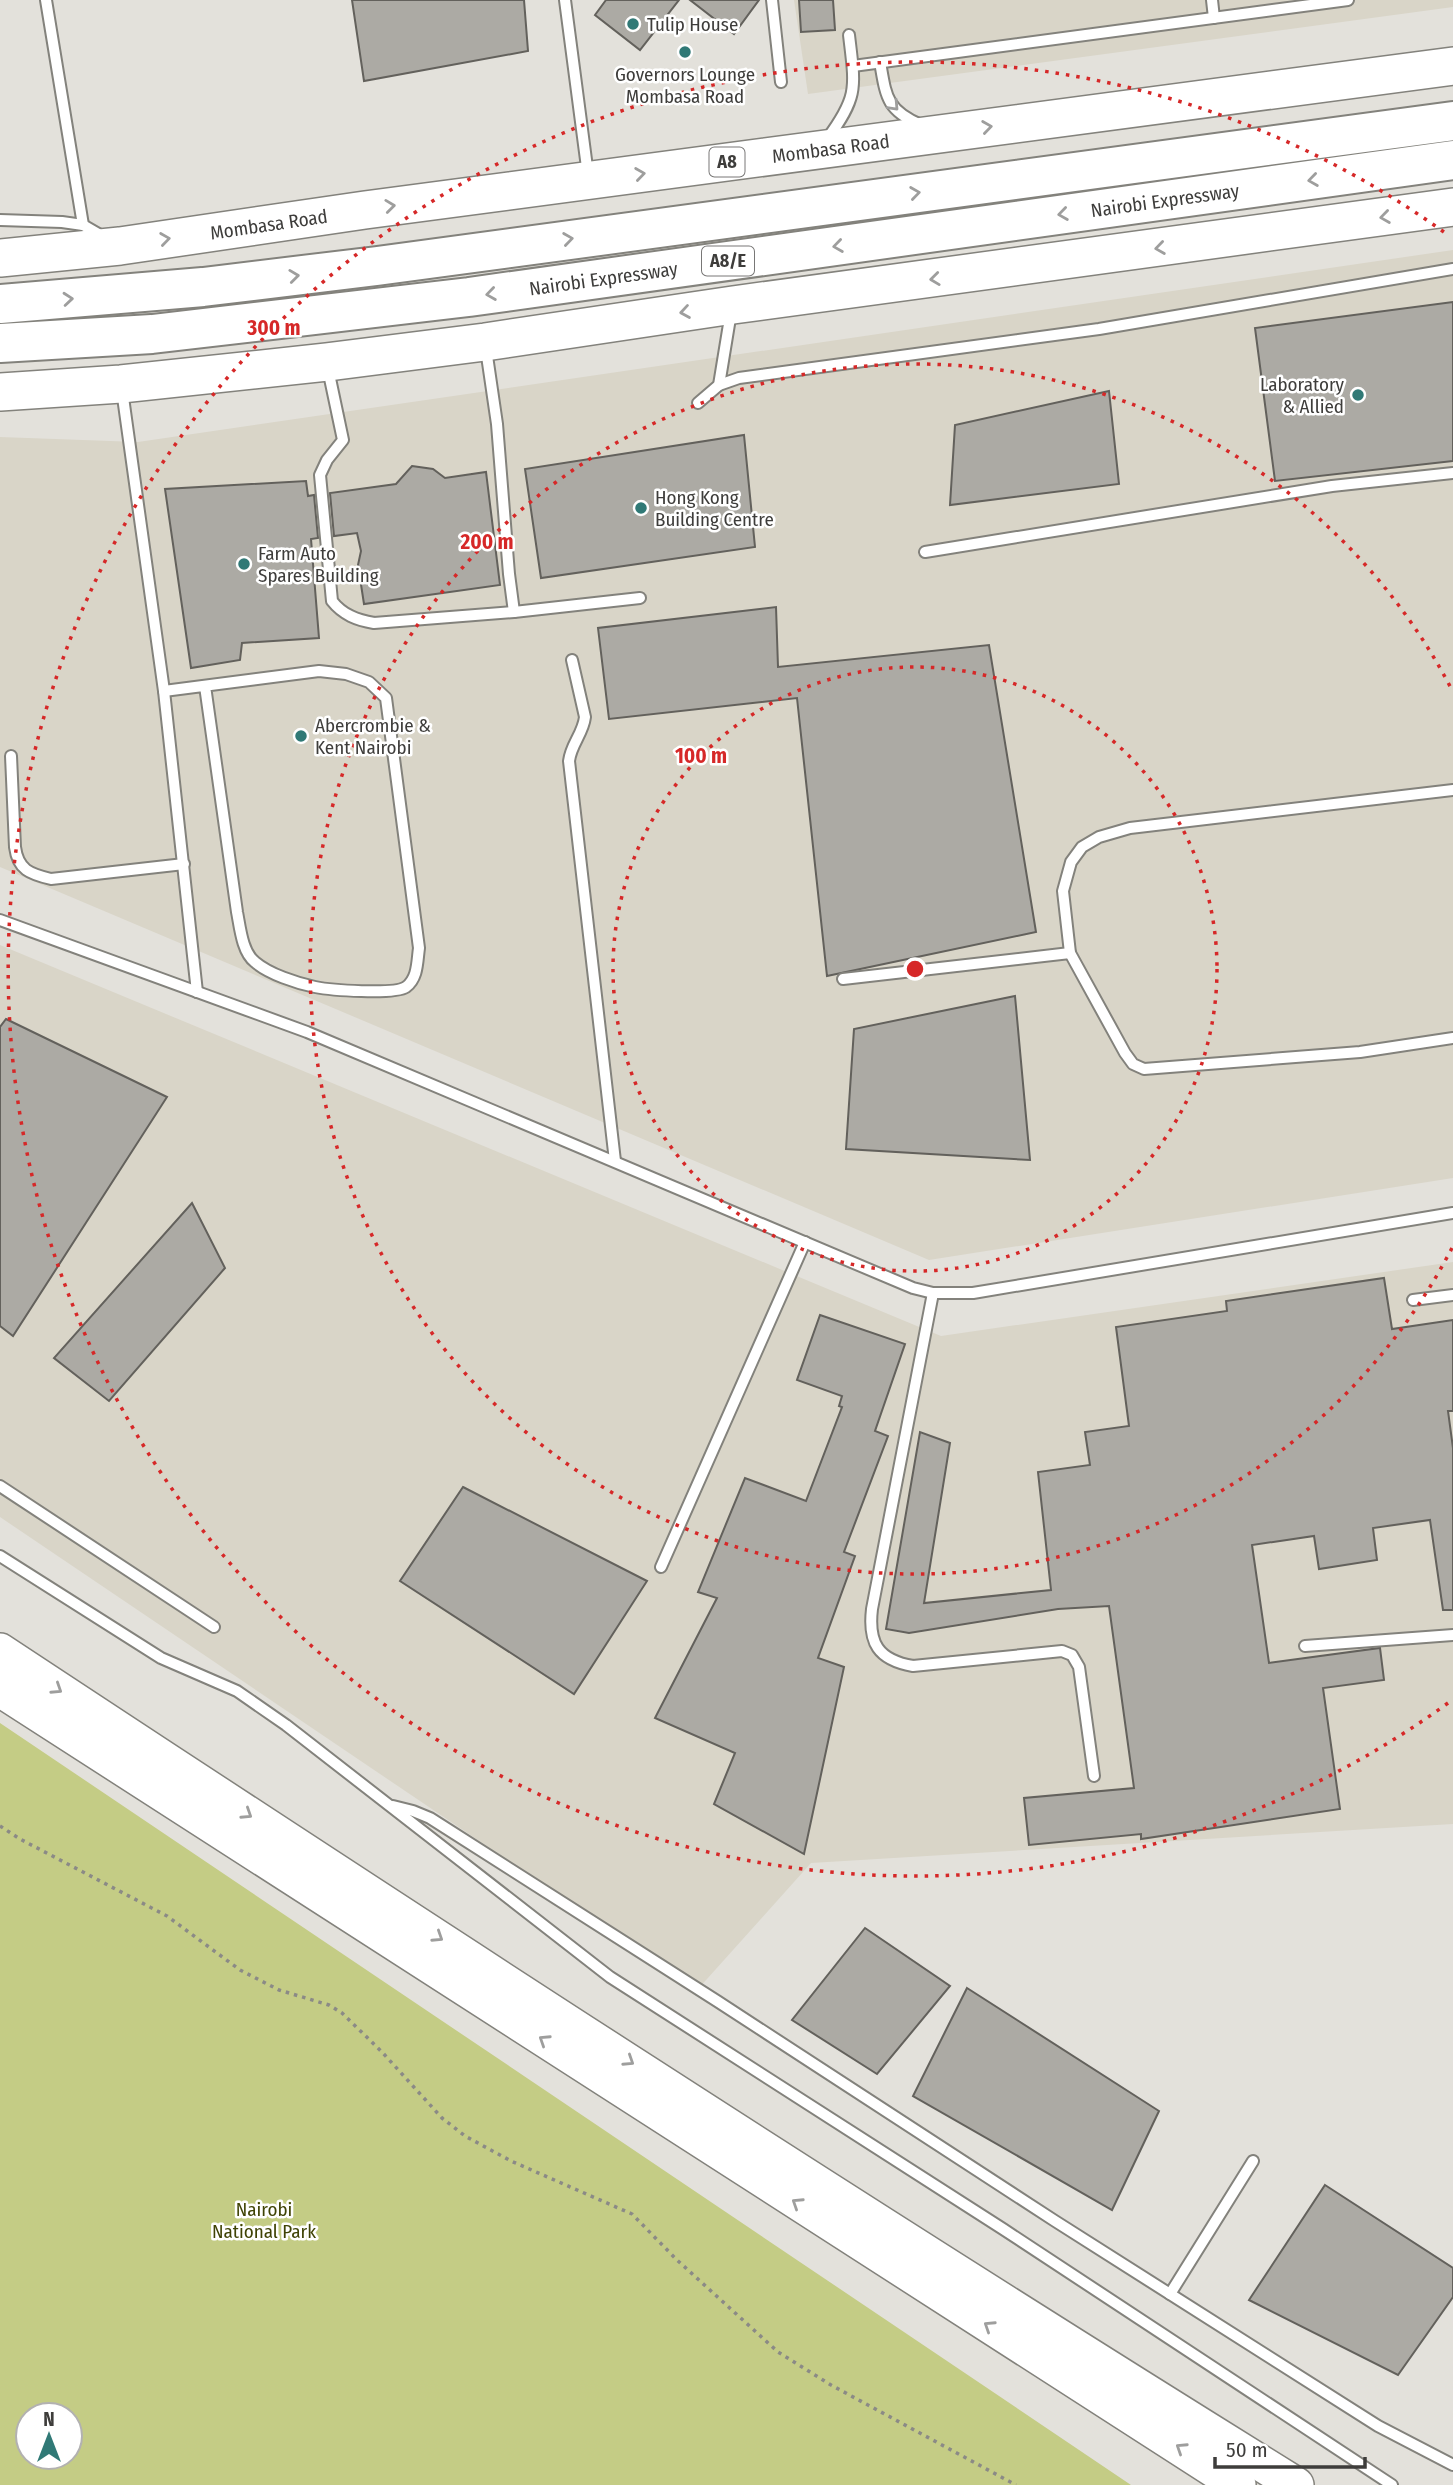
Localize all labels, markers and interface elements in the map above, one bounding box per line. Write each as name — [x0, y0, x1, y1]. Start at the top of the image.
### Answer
place label: Tulip House — [647, 13, 738, 36]
marker: Tulip House — [625, 16, 641, 32]
marker: Governors Lounge Mombasa Road — [677, 44, 693, 60]
place label: Governors Lounge Mombasa Road — [615, 63, 755, 108]
one-way arrow — [886, 98, 899, 111]
one-way arrow — [981, 120, 993, 135]
street label: Mombasa Road — [771, 130, 891, 168]
road number: A8 — [710, 148, 744, 176]
one-way arrow — [634, 167, 646, 182]
one-way arrow — [1307, 172, 1318, 187]
street label: Nairobi Expressway — [1089, 179, 1241, 222]
one-way arrow — [909, 186, 921, 201]
one-way arrow — [384, 199, 396, 214]
street label: Mombasa Road — [209, 205, 329, 245]
one-way arrow — [1057, 207, 1069, 222]
one-way arrow — [1380, 209, 1391, 224]
one-way arrow — [159, 232, 171, 247]
one-way arrow — [563, 232, 574, 247]
one-way arrow — [832, 238, 844, 253]
one-way arrow — [1154, 241, 1166, 256]
road number: A8/E — [702, 246, 754, 276]
street label: Nairobi Expressway — [528, 257, 680, 301]
one-way arrow — [289, 269, 300, 284]
one-way arrow — [929, 271, 941, 286]
one-way arrow — [485, 286, 497, 301]
one-way arrow — [63, 292, 74, 307]
one-way arrow — [679, 305, 691, 320]
text: 300 m — [246, 315, 301, 341]
place label: Laboratory & Allied — [1260, 373, 1345, 418]
marker: Laboratory & Allied — [1350, 387, 1366, 403]
place label: Hong Kong Building Centre — [655, 486, 774, 531]
marker: Hong Kong Building Centre — [633, 500, 649, 516]
text: 200 m — [459, 529, 514, 555]
place label: Farm Auto Spares Building — [258, 542, 379, 587]
marker: Farm Auto Spares Building — [236, 556, 252, 572]
place label: Abercrombie & Kent Nairobi — [315, 714, 431, 759]
marker: Abercrombie & Kent Nairobi — [293, 728, 309, 744]
text: 100 m — [675, 743, 727, 769]
centre of rings — [903, 957, 927, 981]
one-way arrow — [49, 1681, 62, 1693]
one-way arrow — [239, 1805, 252, 1818]
one-way arrow — [430, 1929, 443, 1942]
one-way arrow — [539, 2035, 552, 2048]
one-way arrow — [622, 2052, 635, 2065]
park label: Nairobi National Park — [212, 2198, 316, 2243]
one-way arrow — [792, 2199, 805, 2212]
one-way arrow — [984, 2321, 997, 2334]
north arrow — [14, 2401, 84, 2471]
text: N — [43, 2408, 55, 2431]
scale bar — [1215, 2426, 1366, 2470]
text: 50 m — [1226, 2437, 1268, 2463]
one-way arrow — [1176, 2444, 1189, 2457]

